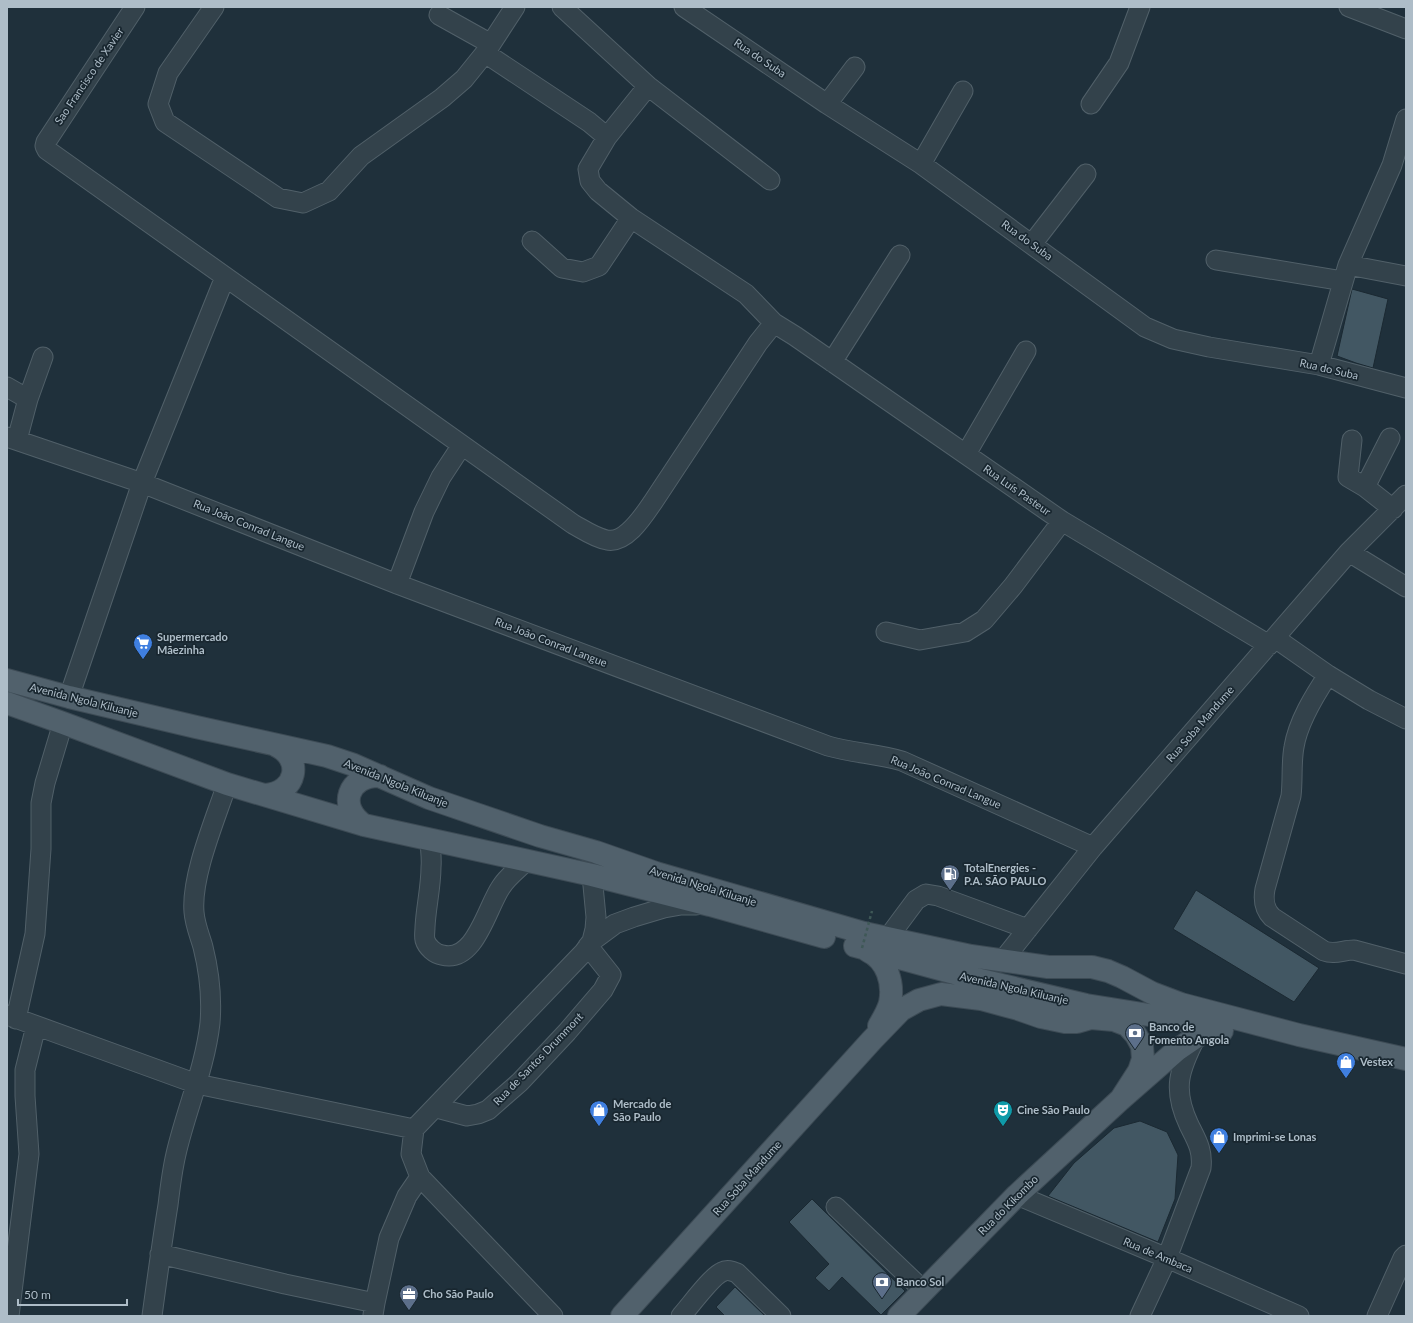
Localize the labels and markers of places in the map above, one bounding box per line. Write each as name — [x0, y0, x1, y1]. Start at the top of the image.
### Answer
place label: Supermercado Mãezinha — [157, 630, 228, 656]
supermarket icon: Supermercado Mãezinha — [132, 632, 154, 660]
place label: TotalEnergies - P.A. SÃO PAULO — [964, 861, 1046, 887]
fuel station icon: TotalEnergies - P.A. SÃO PAULO — [939, 863, 961, 891]
place label: Banco de Fomento Angola — [1149, 1020, 1229, 1046]
bank icon: Banco de Fomento Angola — [1124, 1022, 1146, 1050]
shop icon: Vestex — [1335, 1051, 1357, 1079]
place label: Vestex — [1359, 1055, 1393, 1068]
place label: Mercado de São Paulo — [613, 1097, 671, 1123]
shop icon: Mercado de São Paulo — [588, 1099, 610, 1127]
theatre icon: Cine São Paulo — [992, 1099, 1014, 1127]
place label: Cine São Paulo — [1017, 1103, 1090, 1116]
shop icon: Imprimi-se Lonas — [1208, 1126, 1230, 1154]
place label: Imprimi-se Lonas — [1233, 1130, 1317, 1143]
bank icon: Banco Sol — [871, 1271, 893, 1299]
place label: Banco Sol — [896, 1275, 944, 1288]
office icon: Cho São Paulo — [398, 1283, 420, 1311]
place label: Cho São Paulo — [423, 1287, 494, 1300]

